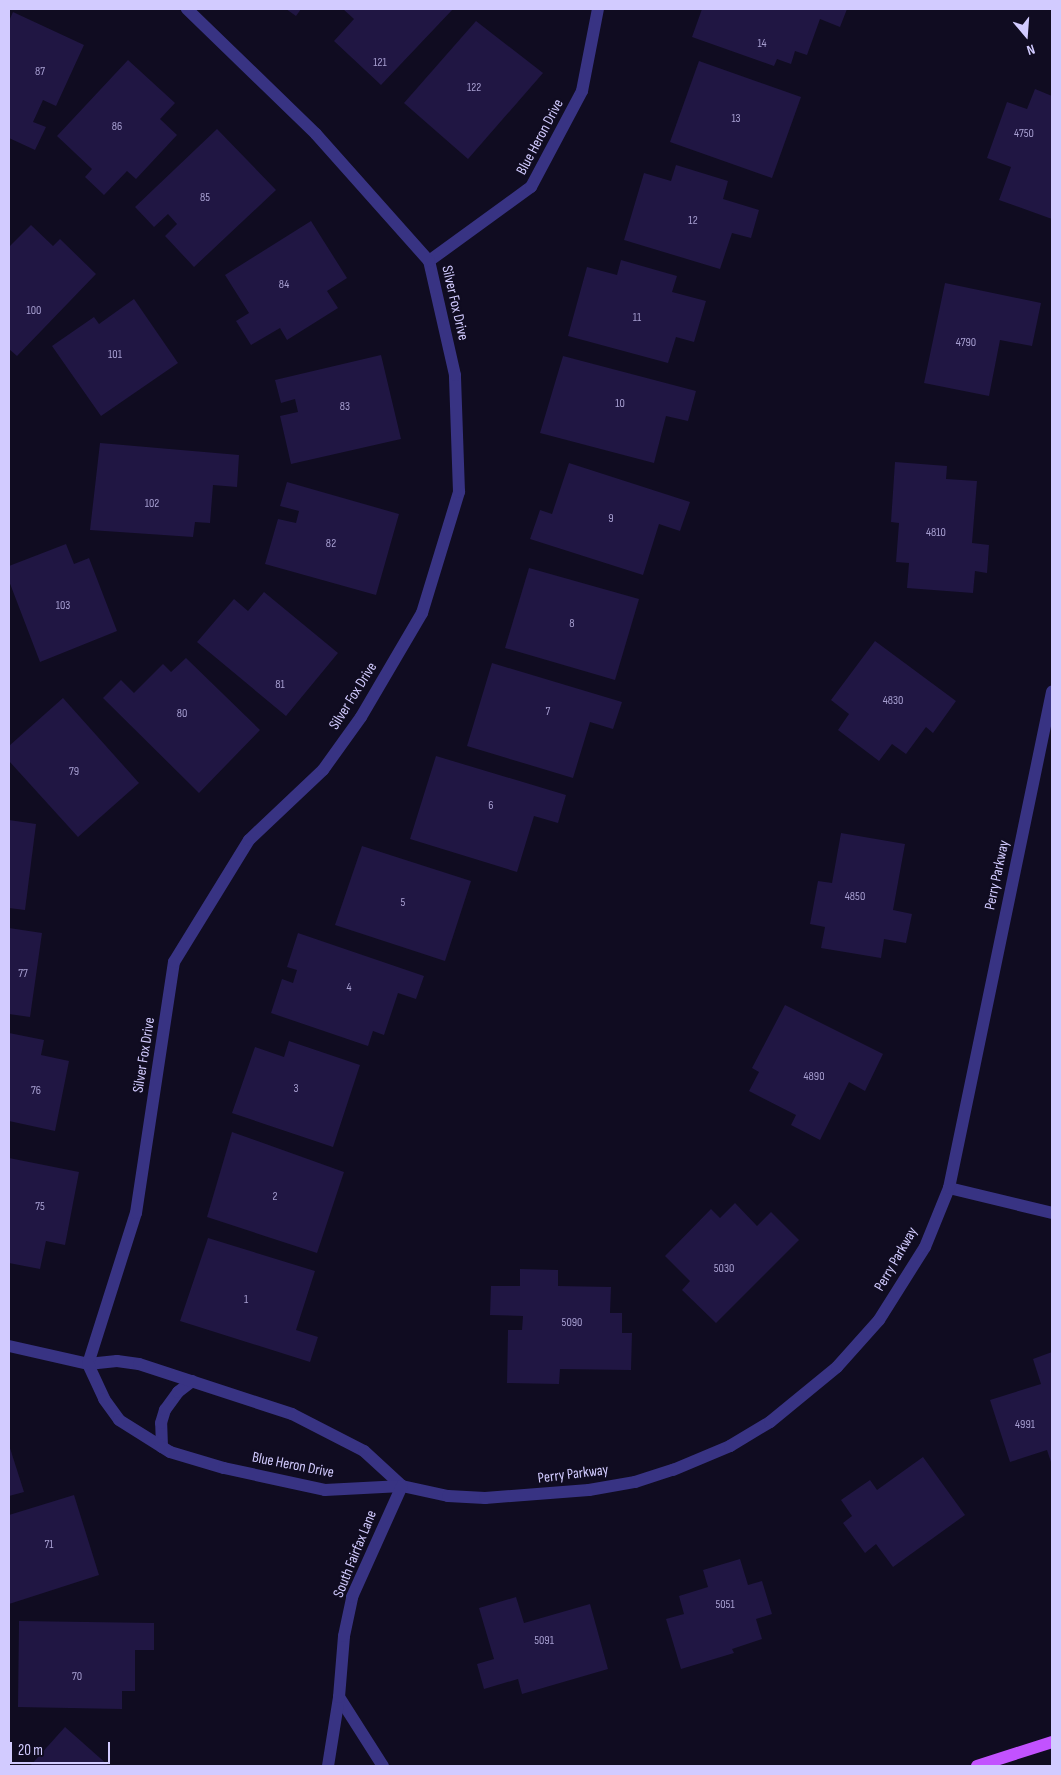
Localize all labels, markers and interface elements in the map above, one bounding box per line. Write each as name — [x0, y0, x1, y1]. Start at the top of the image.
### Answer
north arrow — [1001, 10, 1051, 60]
house number: 14 — [757, 37, 767, 51]
text: N — [1025, 40, 1037, 59]
house number: 121 — [373, 56, 387, 70]
house number: 87 — [35, 65, 45, 79]
house number: 122 — [467, 81, 481, 95]
street label: Blue Heron Drive — [513, 96, 567, 178]
house number: 13 — [731, 112, 741, 126]
house number: 86 — [112, 120, 122, 134]
house number: 4750 — [1014, 127, 1034, 141]
house number: 85 — [200, 191, 210, 205]
house number: 12 — [688, 214, 698, 228]
street label: Silver Fox Drive — [438, 264, 472, 342]
house number: 84 — [279, 278, 289, 292]
house number: 100 — [27, 304, 41, 318]
house number: 11 — [633, 311, 641, 325]
house number: 4790 — [956, 336, 976, 350]
house number: 101 — [108, 348, 122, 362]
house number: 10 — [615, 397, 625, 411]
house number: 83 — [340, 400, 350, 414]
house number: 102 — [145, 497, 159, 511]
house number: 9 — [608, 512, 614, 526]
house number: 4810 — [926, 526, 946, 540]
house number: 82 — [326, 537, 336, 551]
house number: 103 — [56, 599, 70, 613]
house number: 8 — [569, 617, 575, 631]
street label: Silver Fox Drive — [325, 659, 381, 733]
house number: 81 — [275, 678, 285, 692]
house number: 4830 — [883, 694, 903, 708]
house number: 7 — [546, 705, 550, 719]
house number: 80 — [177, 707, 187, 721]
house number: 79 — [69, 765, 79, 779]
house number: 6 — [488, 799, 494, 813]
street label: Perry Parkway — [981, 838, 1013, 912]
house number: 4850 — [845, 890, 865, 904]
house number: 5 — [401, 896, 405, 910]
house number: 77 — [18, 967, 28, 981]
house number: 4 — [346, 981, 352, 995]
street label: Silver Fox Drive — [129, 1016, 159, 1094]
house number: 4890 — [804, 1070, 824, 1084]
house number: 3 — [293, 1082, 299, 1096]
house number: 76 — [31, 1084, 41, 1098]
house number: 2 — [273, 1190, 277, 1204]
house number: 75 — [35, 1200, 45, 1214]
street label: Perry Parkway — [870, 1224, 922, 1294]
house number: 5030 — [714, 1262, 734, 1276]
house number: 1 — [244, 1293, 248, 1307]
house number: 5090 — [562, 1316, 582, 1330]
house number: 4991 — [1015, 1418, 1035, 1432]
street label: Blue Heron Drive — [251, 1448, 335, 1482]
street label: Perry Parkway — [537, 1461, 609, 1487]
street label: South Fairfax Lane — [329, 1508, 381, 1600]
house number: 71 — [44, 1538, 54, 1552]
house number: 5051 — [715, 1598, 735, 1612]
house number: 5091 — [534, 1634, 554, 1648]
house number: 70 — [72, 1670, 82, 1684]
scale bar — [12, 1732, 112, 1764]
text: 20 m — [18, 1741, 43, 1760]

